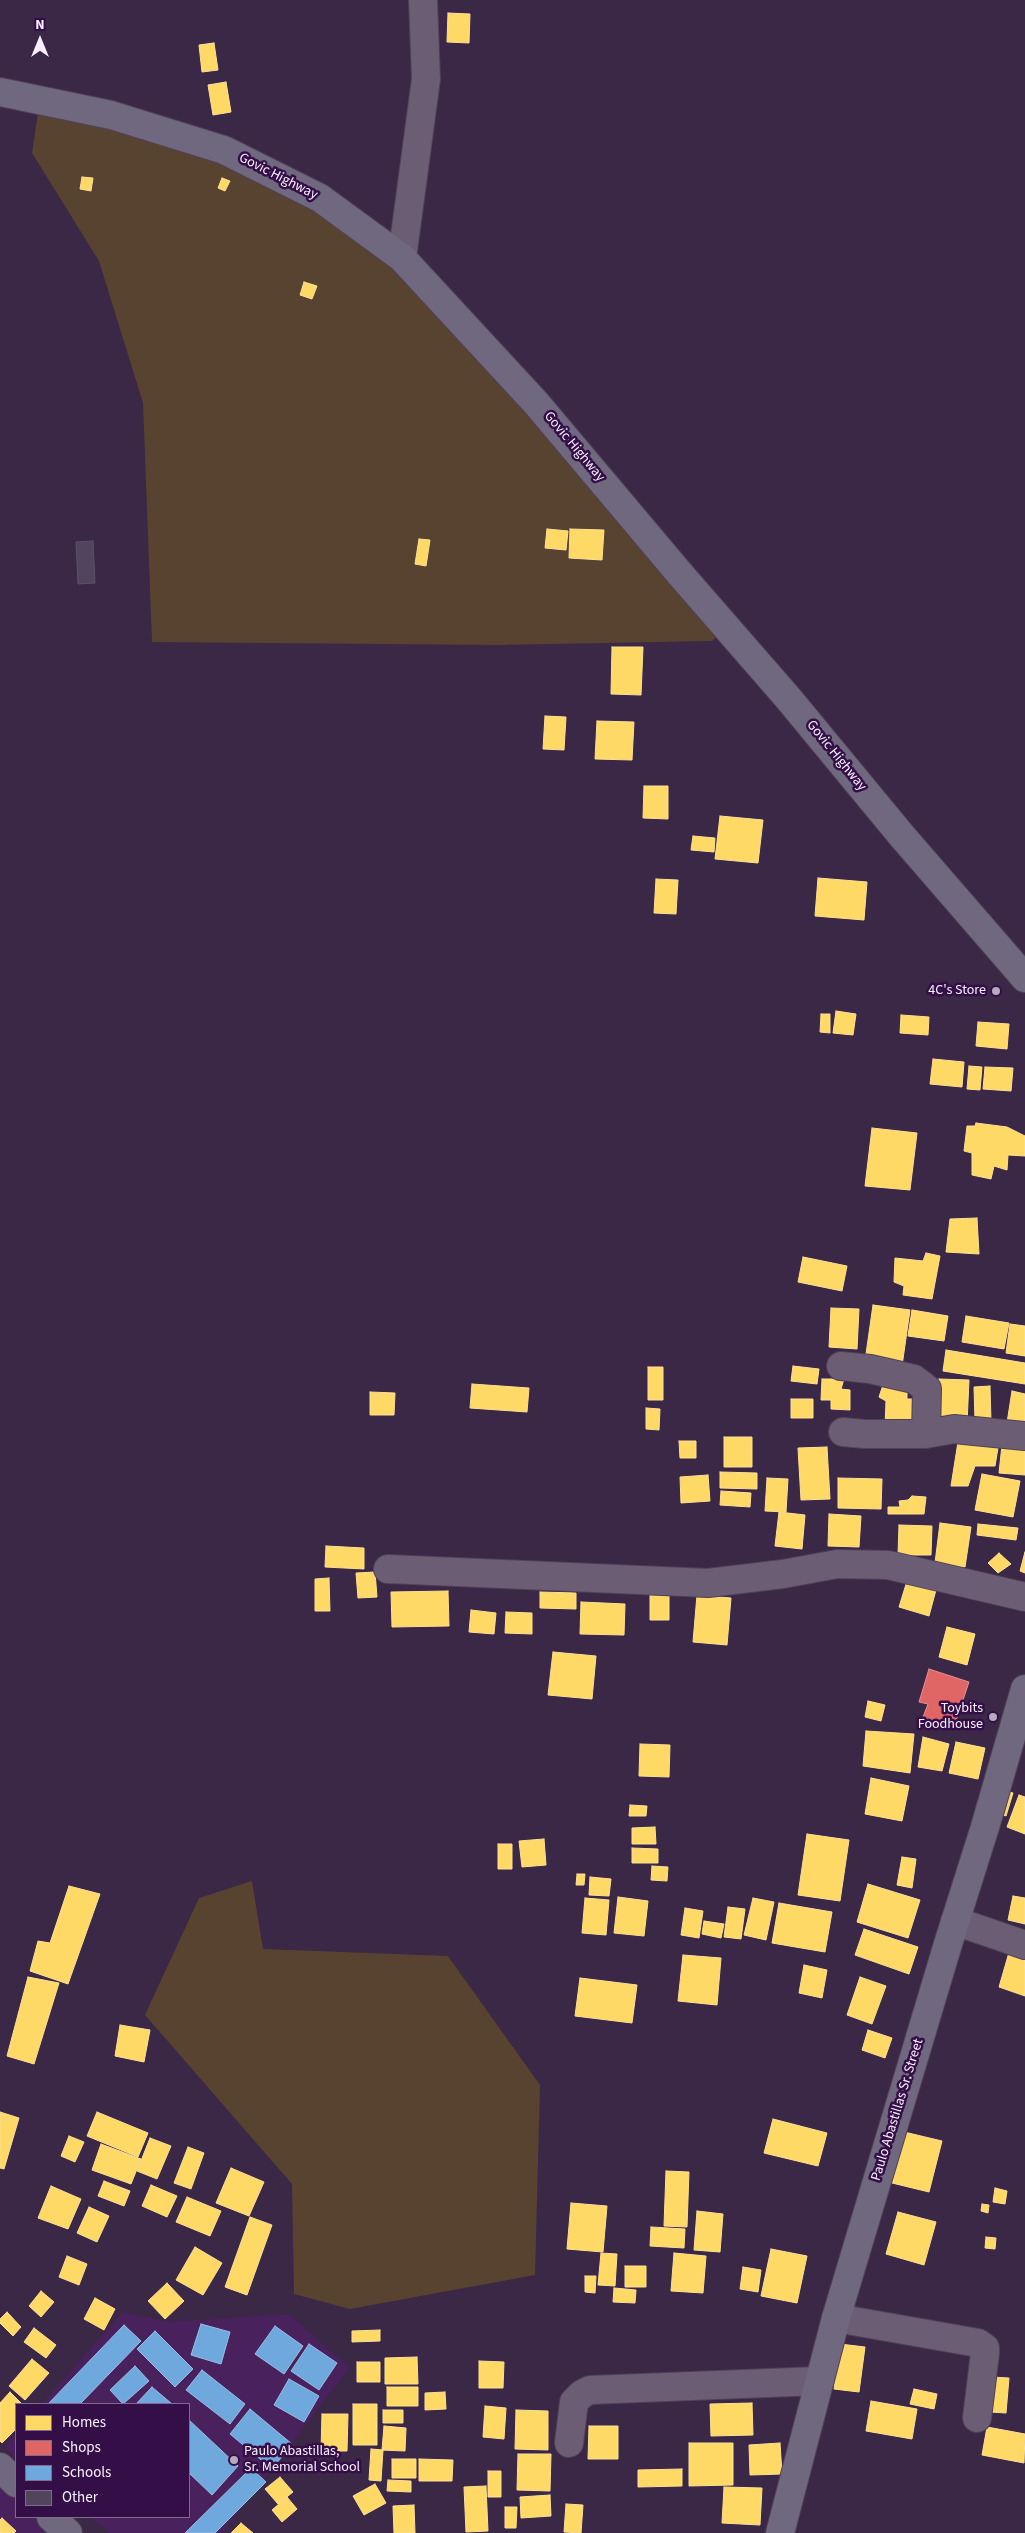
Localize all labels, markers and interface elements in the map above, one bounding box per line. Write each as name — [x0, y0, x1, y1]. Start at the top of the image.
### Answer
north arrow — [15, 15, 65, 65]
text: N — [35, 15, 45, 35]
street label: Govic Highway — [236, 150, 320, 204]
street label: Govic Highway — [540, 409, 608, 485]
street label: Govic Highway — [802, 717, 870, 795]
place label: 4C's Store — [928, 983, 986, 999]
marker: 4C's Store — [990, 985, 1002, 997]
place label: Toybits Foodhouse — [918, 1701, 983, 1734]
marker: Toybits Foodhouse — [987, 1711, 999, 1723]
street label: Paulo Abastillas Sr. Street — [868, 2037, 928, 2183]
legend — [15, 2403, 190, 2518]
text: Homes — [62, 2412, 106, 2433]
text: Shops — [62, 2437, 101, 2458]
place label: Paulo Abastillas, Sr. Memorial School — [244, 2444, 360, 2476]
marker: Paulo Abastillas, Sr. Memorial School — [228, 2454, 240, 2466]
text: Schools — [62, 2462, 111, 2483]
text: Other — [62, 2487, 98, 2508]

